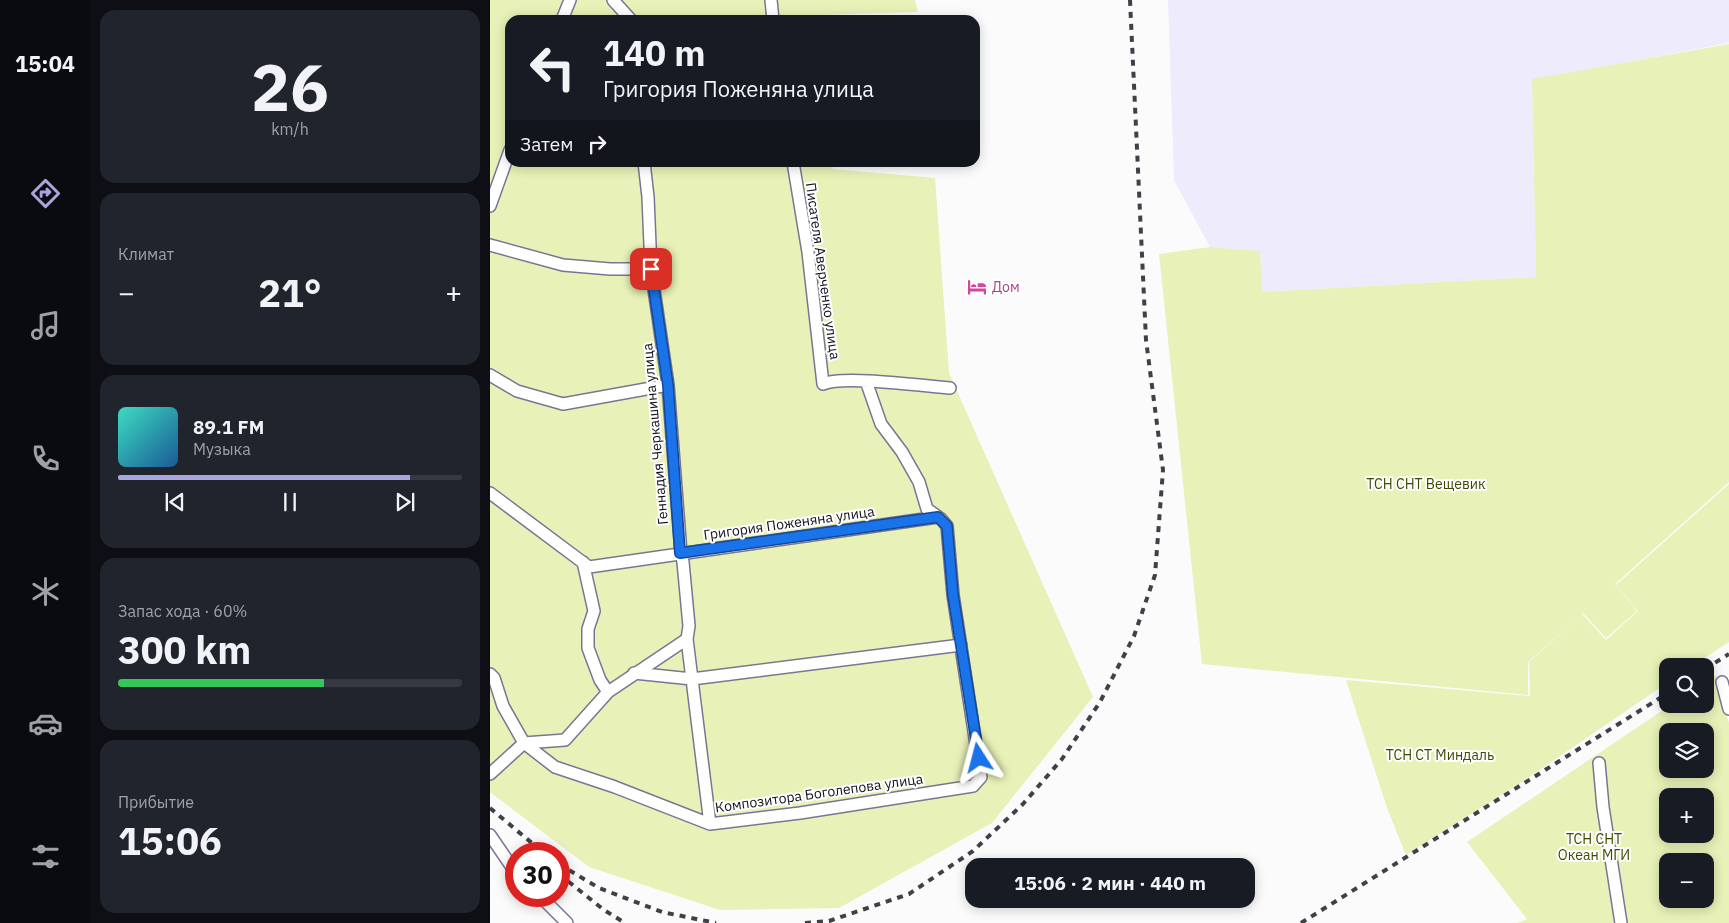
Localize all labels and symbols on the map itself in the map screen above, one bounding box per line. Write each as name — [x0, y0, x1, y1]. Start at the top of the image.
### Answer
street label: Писателя Аверченко улица — [802, 181, 844, 361]
pin — [630, 248, 672, 290]
hotel icon: Дом — [966, 276, 988, 298]
place label: Дом — [992, 278, 1020, 296]
street label: Геннадия Черкашина улица — [638, 342, 672, 525]
park label: ТСН СНТ Вещевик — [1366, 475, 1486, 493]
street label: Григория Поженяна улица — [702, 502, 876, 544]
position arrow — [952, 731, 1004, 783]
park label: ТСН СТ Миндаль — [1386, 746, 1494, 764]
street label: Композитора Боголепова улица — [714, 769, 925, 817]
park label: ТСН СНТ Океан МГИ — [1558, 830, 1630, 864]
speed limit sign: 30 — [505, 842, 570, 907]

